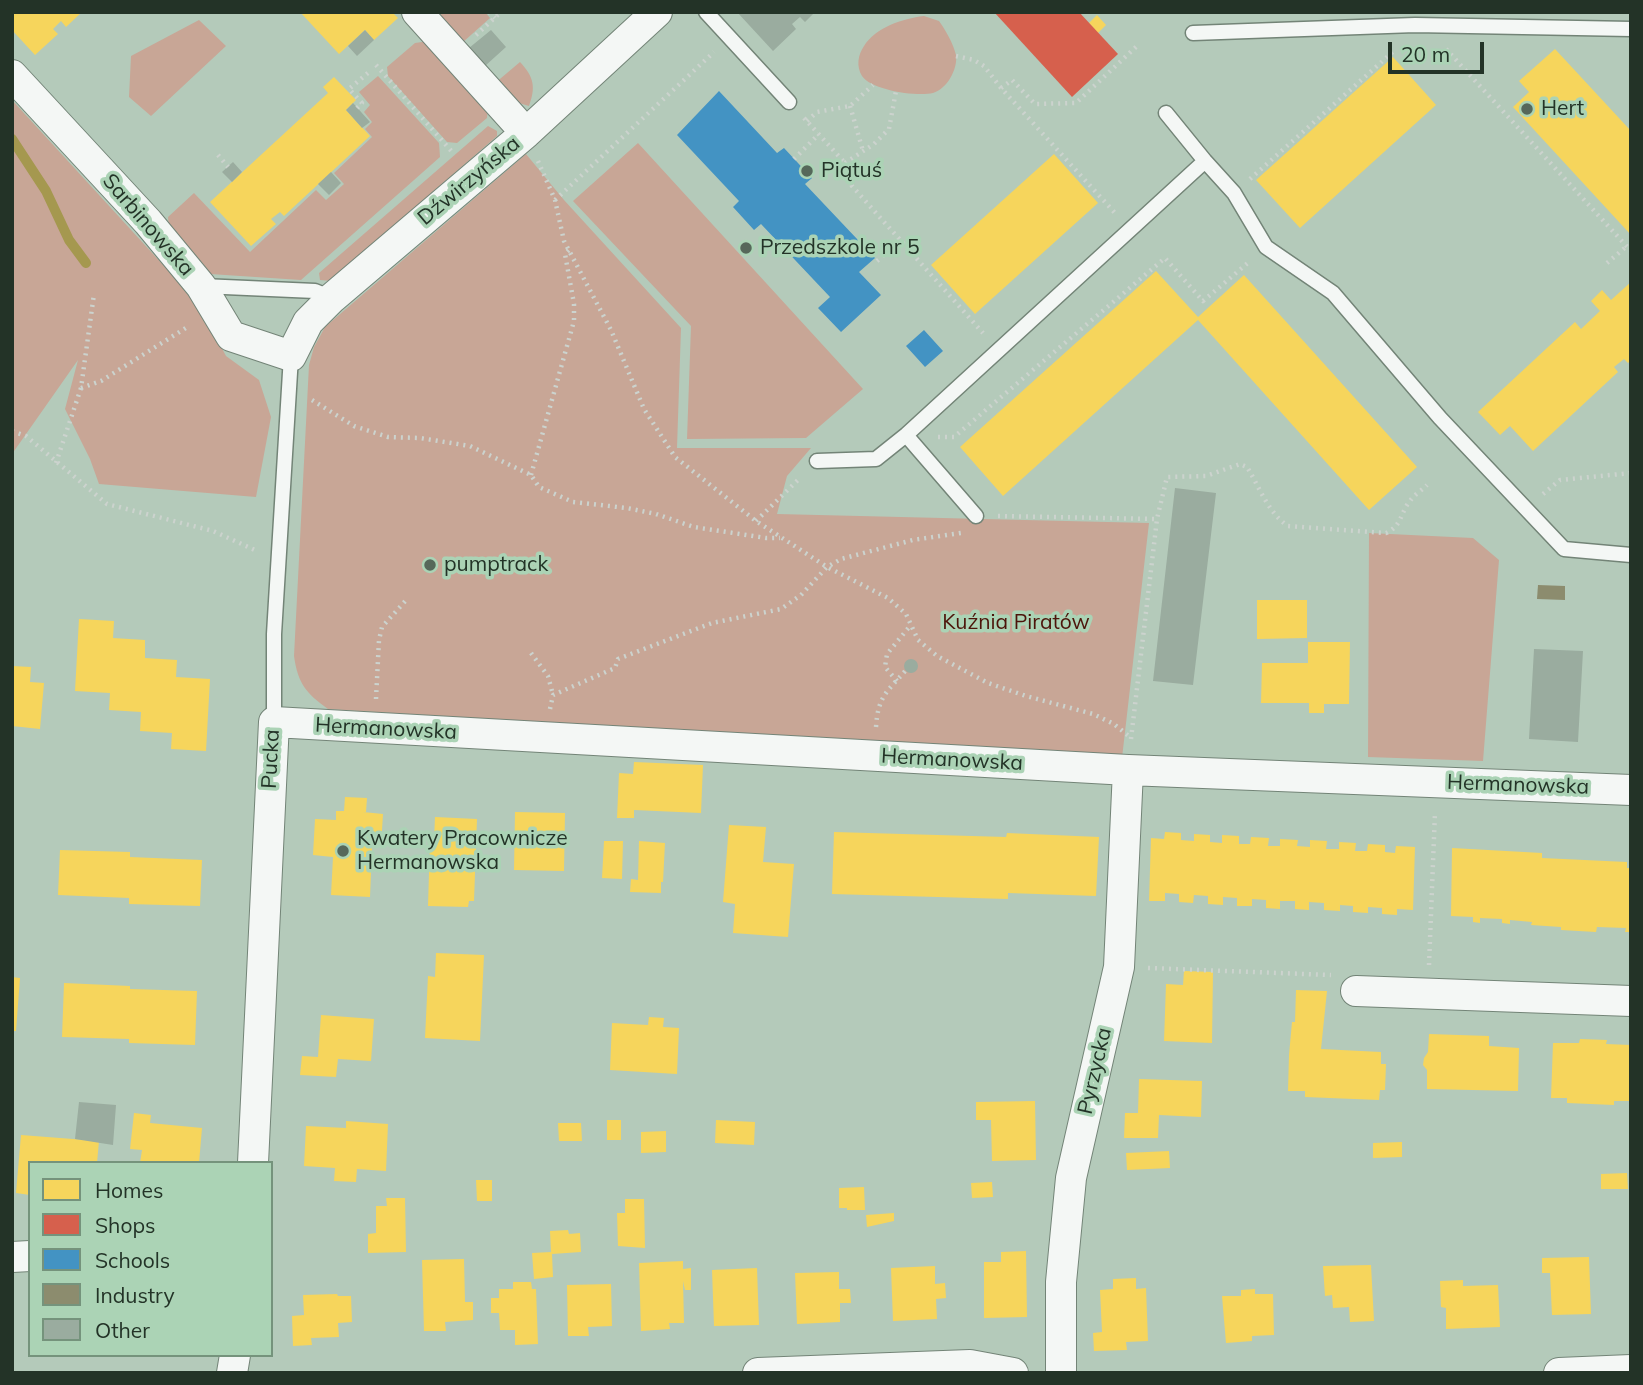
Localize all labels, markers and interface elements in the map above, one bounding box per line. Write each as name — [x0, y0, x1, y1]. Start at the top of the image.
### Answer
scale bar — [1391, 28, 1487, 72]
text: 20 m — [1401, 41, 1450, 67]
place label: Hert — [1541, 96, 1584, 122]
marker: Hert — [1519, 101, 1535, 117]
street label: Dźwirzyńska — [413, 131, 525, 231]
place label: Piątuś — [821, 158, 882, 184]
marker: Piątuś — [799, 163, 815, 179]
street label: Sarbinowska — [97, 169, 199, 281]
place label: Przedszkole nr 5 — [760, 235, 919, 261]
marker: Przedszkole nr 5 — [738, 240, 754, 256]
place label: pumptrack — [444, 552, 548, 578]
marker: pumptrack — [422, 557, 438, 573]
park label: Kuźnia Piratów — [942, 610, 1090, 636]
street label: Hermanowska — [314, 713, 458, 745]
street label: Pucka — [257, 729, 285, 789]
street label: Hermanowska — [880, 744, 1024, 776]
street label: Hermanowska — [1447, 770, 1589, 800]
place label: Kwatery Pracownicze Hermanowska — [357, 826, 568, 876]
marker: Kwatery Pracownicze Hermanowska — [335, 843, 351, 859]
street label: Pyrzycka — [1073, 1025, 1117, 1117]
legend — [28, 1161, 273, 1357]
text: Homes — [95, 1177, 163, 1203]
text: Shops — [95, 1212, 155, 1238]
text: Schools — [95, 1247, 170, 1273]
text: Industry — [95, 1282, 175, 1308]
text: Other — [95, 1317, 150, 1343]

